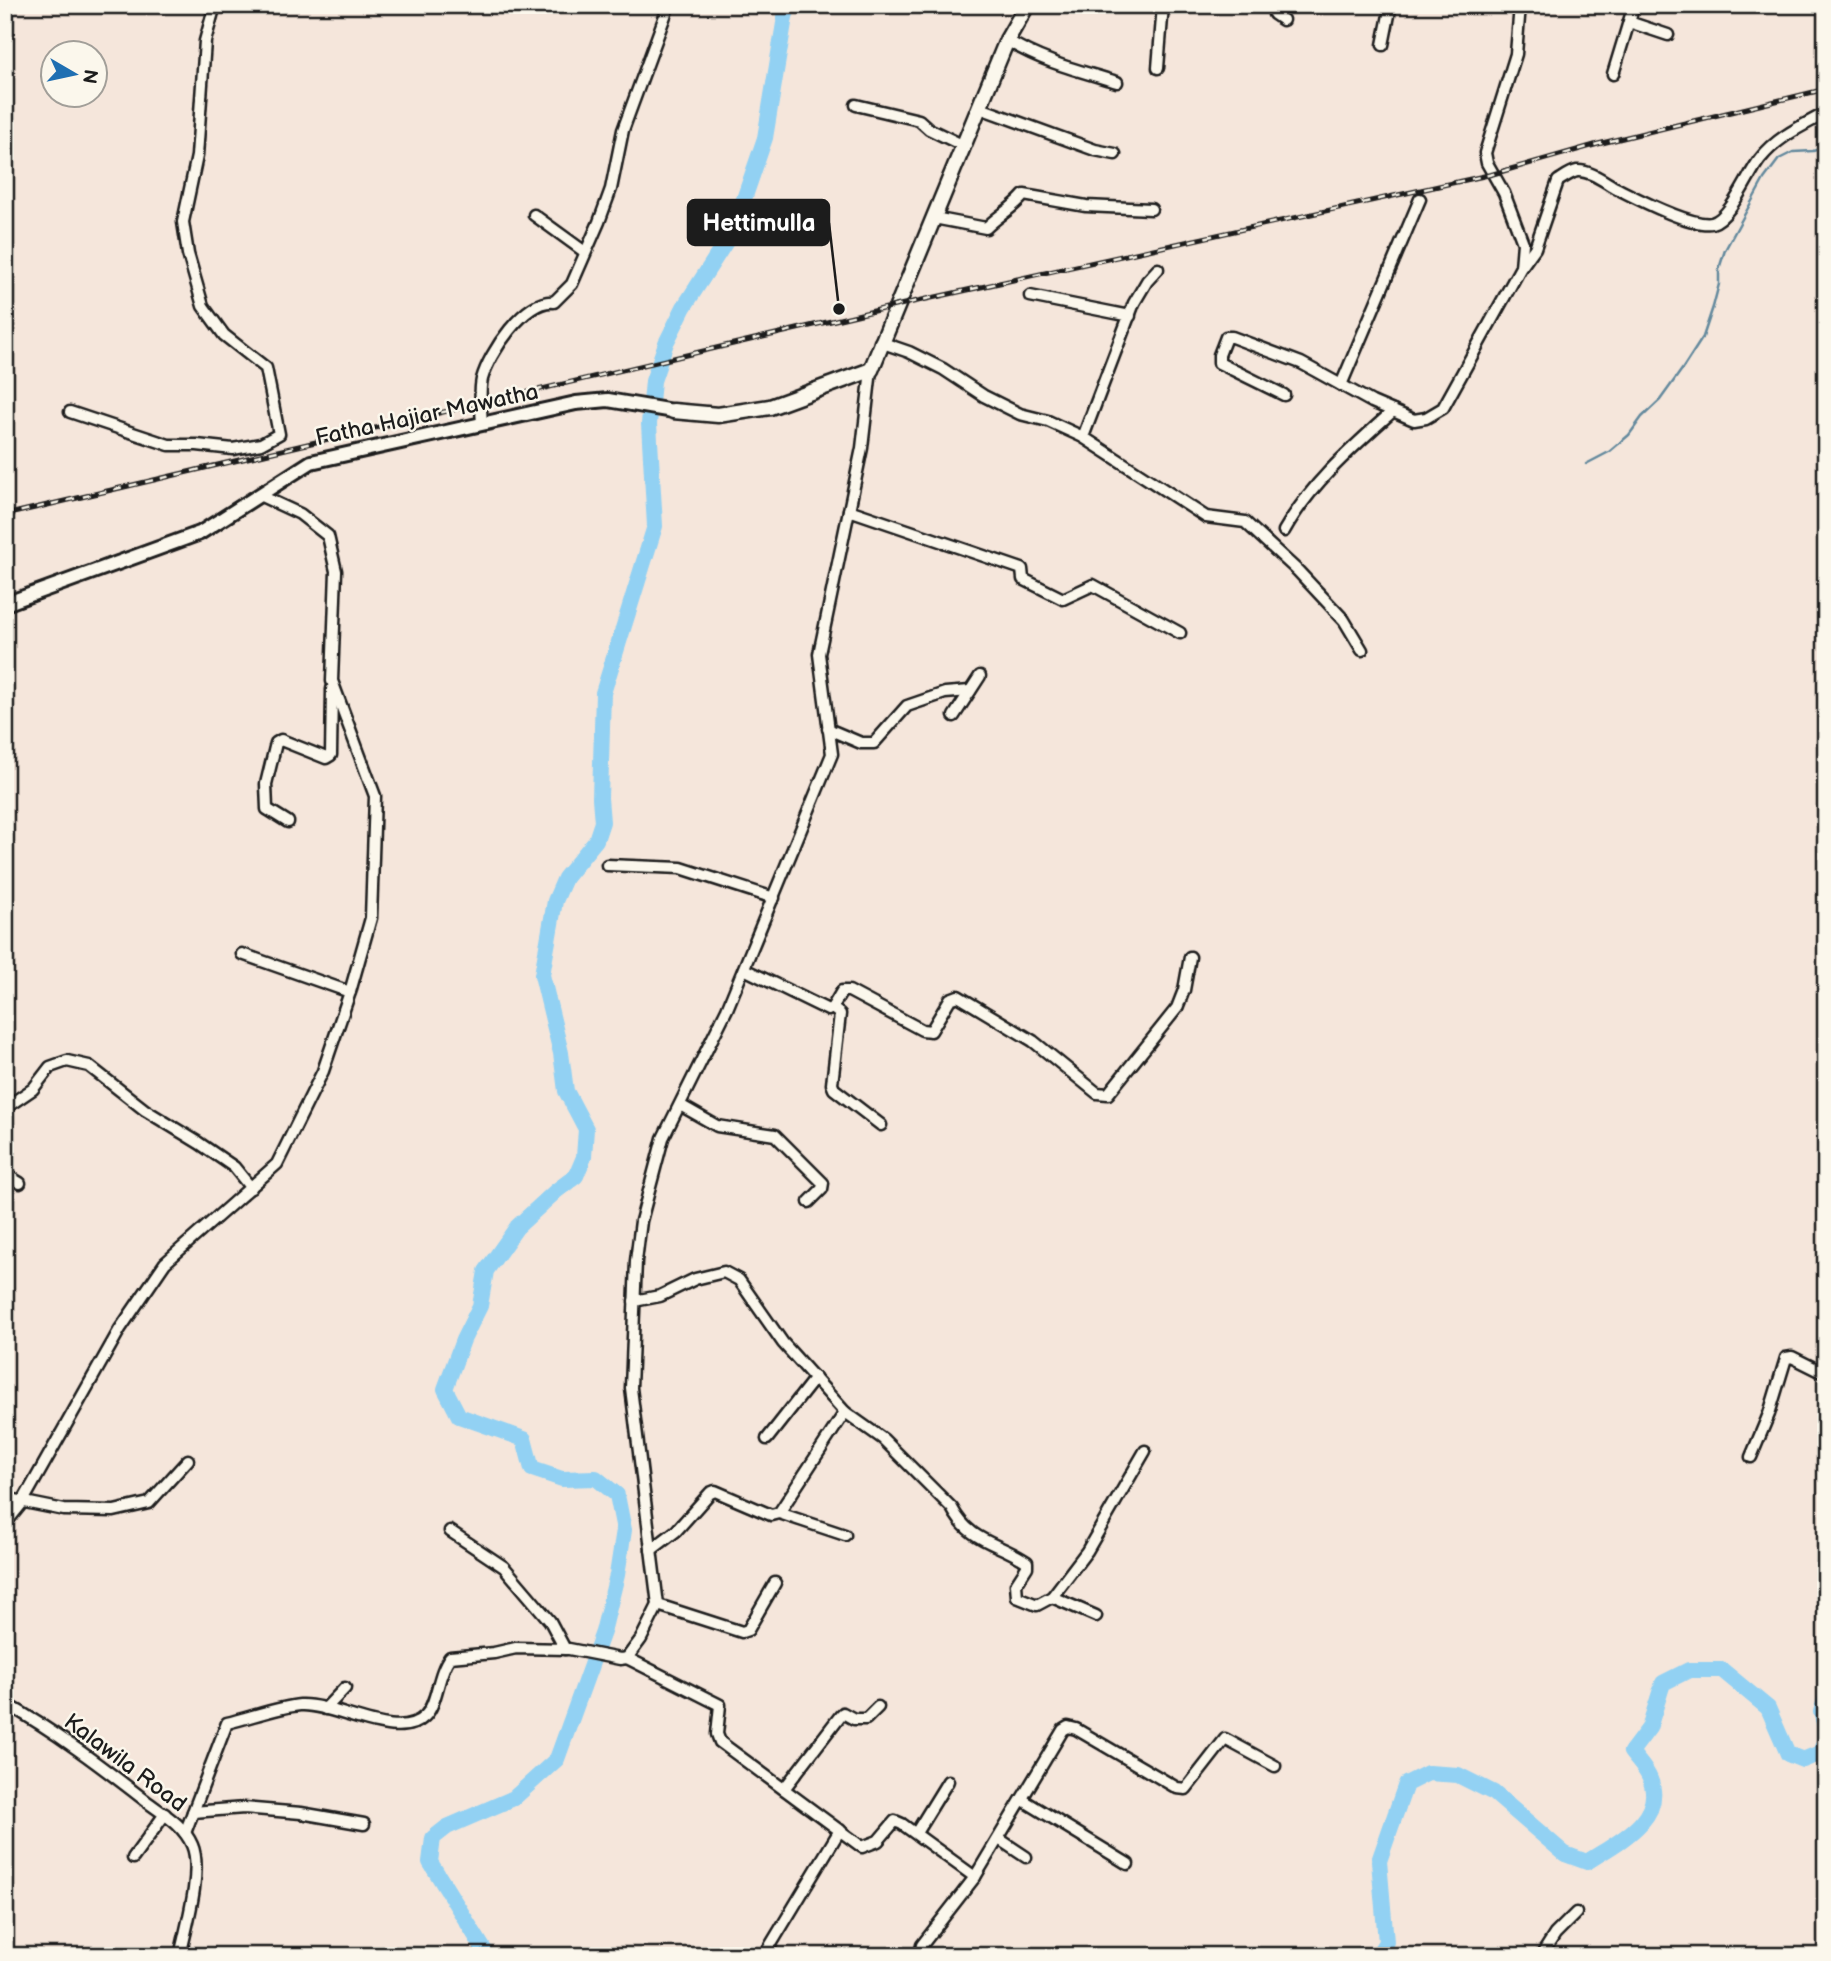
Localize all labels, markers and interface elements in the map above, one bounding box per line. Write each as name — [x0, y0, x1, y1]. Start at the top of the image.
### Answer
north arrow — [38, 38, 108, 108]
text: N — [77, 68, 102, 85]
callout: Hettimulla — [688, 200, 829, 245]
text: Hettimulla — [702, 209, 816, 238]
street label: Fatha Hajiar Mawatha — [313, 378, 541, 452]
street label: Kalawila Road — [58, 1708, 192, 1818]

